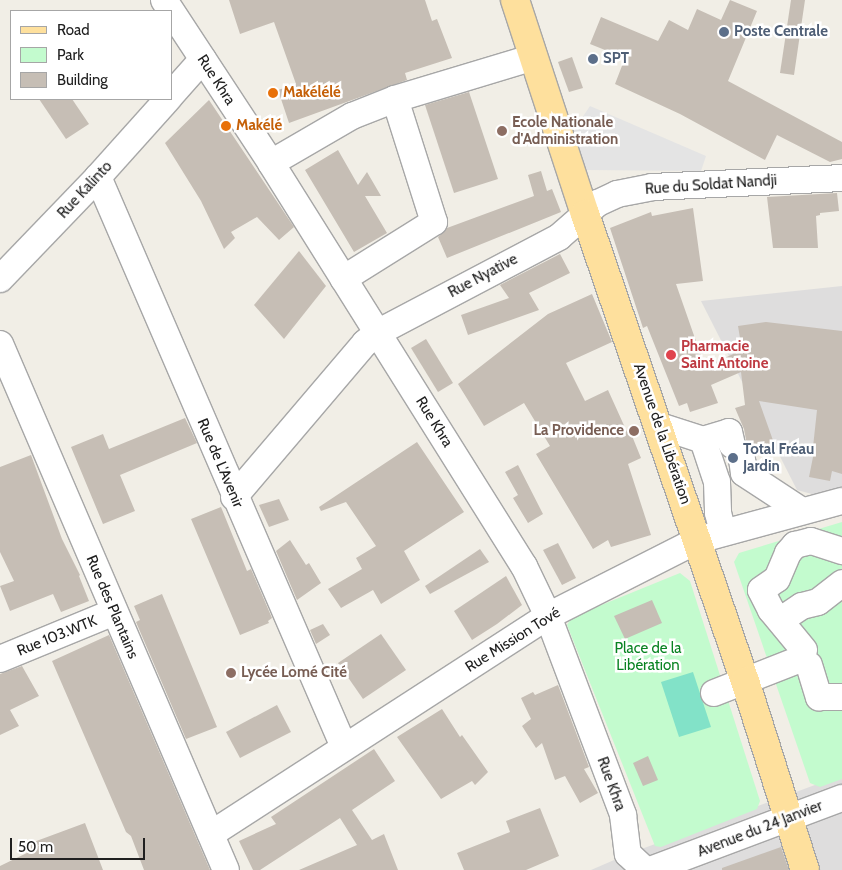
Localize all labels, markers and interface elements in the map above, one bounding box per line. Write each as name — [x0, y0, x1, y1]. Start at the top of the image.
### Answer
legend — [10, 10, 172, 100]
text: Road — [57, 21, 90, 39]
place label: Poste Centrale — [734, 23, 828, 41]
marker: Poste Centrale — [718, 26, 730, 38]
text: Park — [57, 46, 84, 64]
place label: SPT — [603, 50, 629, 68]
street label: Rue Khra — [193, 52, 239, 108]
marker: SPT — [587, 53, 599, 65]
text: Building — [57, 71, 108, 89]
place label: Makélélé — [283, 84, 341, 102]
marker: Makélélé — [267, 87, 279, 99]
place label: Ecole Nationale d'Administration — [512, 113, 618, 148]
place label: Makélé — [236, 117, 282, 135]
marker: Makélé — [220, 120, 232, 132]
marker: Ecole Nationale d'Administration — [496, 125, 508, 137]
street label: Rue Kalinto — [54, 158, 116, 222]
street label: Rue du Soldat Nandji — [644, 171, 778, 199]
street label: Rue Nyative — [445, 250, 521, 302]
place label: Pharmacie Saint Antoine — [681, 337, 768, 372]
marker: Pharmacie Saint Antoine — [665, 349, 677, 361]
street label: Avenue de la Libération — [629, 361, 695, 507]
street label: Rue Khra — [411, 393, 457, 451]
street label: Rue de L'Avenir — [193, 416, 247, 510]
place label: La Providence — [534, 422, 624, 440]
marker: La Providence — [628, 425, 640, 437]
place label: Total Fréau Jardin — [743, 440, 814, 475]
marker: Total Fréau Jardin — [727, 452, 739, 464]
street label: Rue des Plantains — [82, 552, 142, 662]
street label: Rue Mission Tové — [462, 604, 564, 676]
street label: Rue 103.WTK — [14, 612, 100, 660]
park label: Place de la Libération — [614, 639, 682, 674]
place label: Lycée Lomé Cité — [241, 664, 347, 682]
marker: Lycée Lomé Cité — [225, 667, 237, 679]
street label: Rue Khra — [593, 755, 629, 813]
street label: Avenue du 24 Janvier — [695, 797, 825, 861]
scale bar — [12, 828, 148, 860]
text: 50 m — [18, 838, 53, 856]

